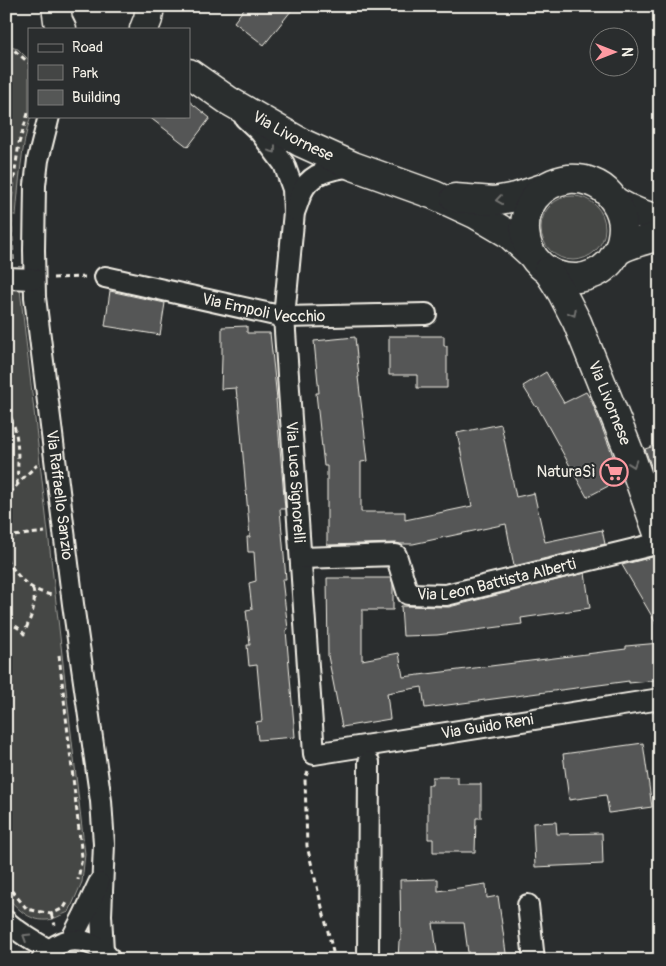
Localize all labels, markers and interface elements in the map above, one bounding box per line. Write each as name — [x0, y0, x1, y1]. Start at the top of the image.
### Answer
legend — [28, 28, 190, 118]
north arrow — [588, 28, 638, 78]
text: Road — [72, 38, 103, 57]
text: N — [618, 47, 635, 57]
text: Park — [72, 64, 99, 83]
text: Building — [72, 88, 120, 107]
street label: Via Livornese — [249, 107, 337, 166]
one-way arrow — [267, 144, 276, 154]
one-way arrow — [495, 194, 504, 204]
street label: Via Empoli Vecchio — [200, 289, 326, 327]
one-way arrow — [567, 308, 577, 317]
street label: Via Livornese — [584, 358, 635, 448]
street label: Via Luca Signorelli — [281, 421, 309, 543]
street label: Via Raffaello Sanzio — [42, 429, 78, 561]
supermarket icon: NaturaSì — [599, 457, 629, 487]
one-way arrow — [628, 459, 638, 468]
place label: NaturaSì — [537, 462, 595, 482]
street label: Via Leon Battista Alberti — [417, 554, 578, 605]
street label: Via Guido Reni — [440, 709, 535, 744]
one-way arrow — [23, 934, 32, 943]

